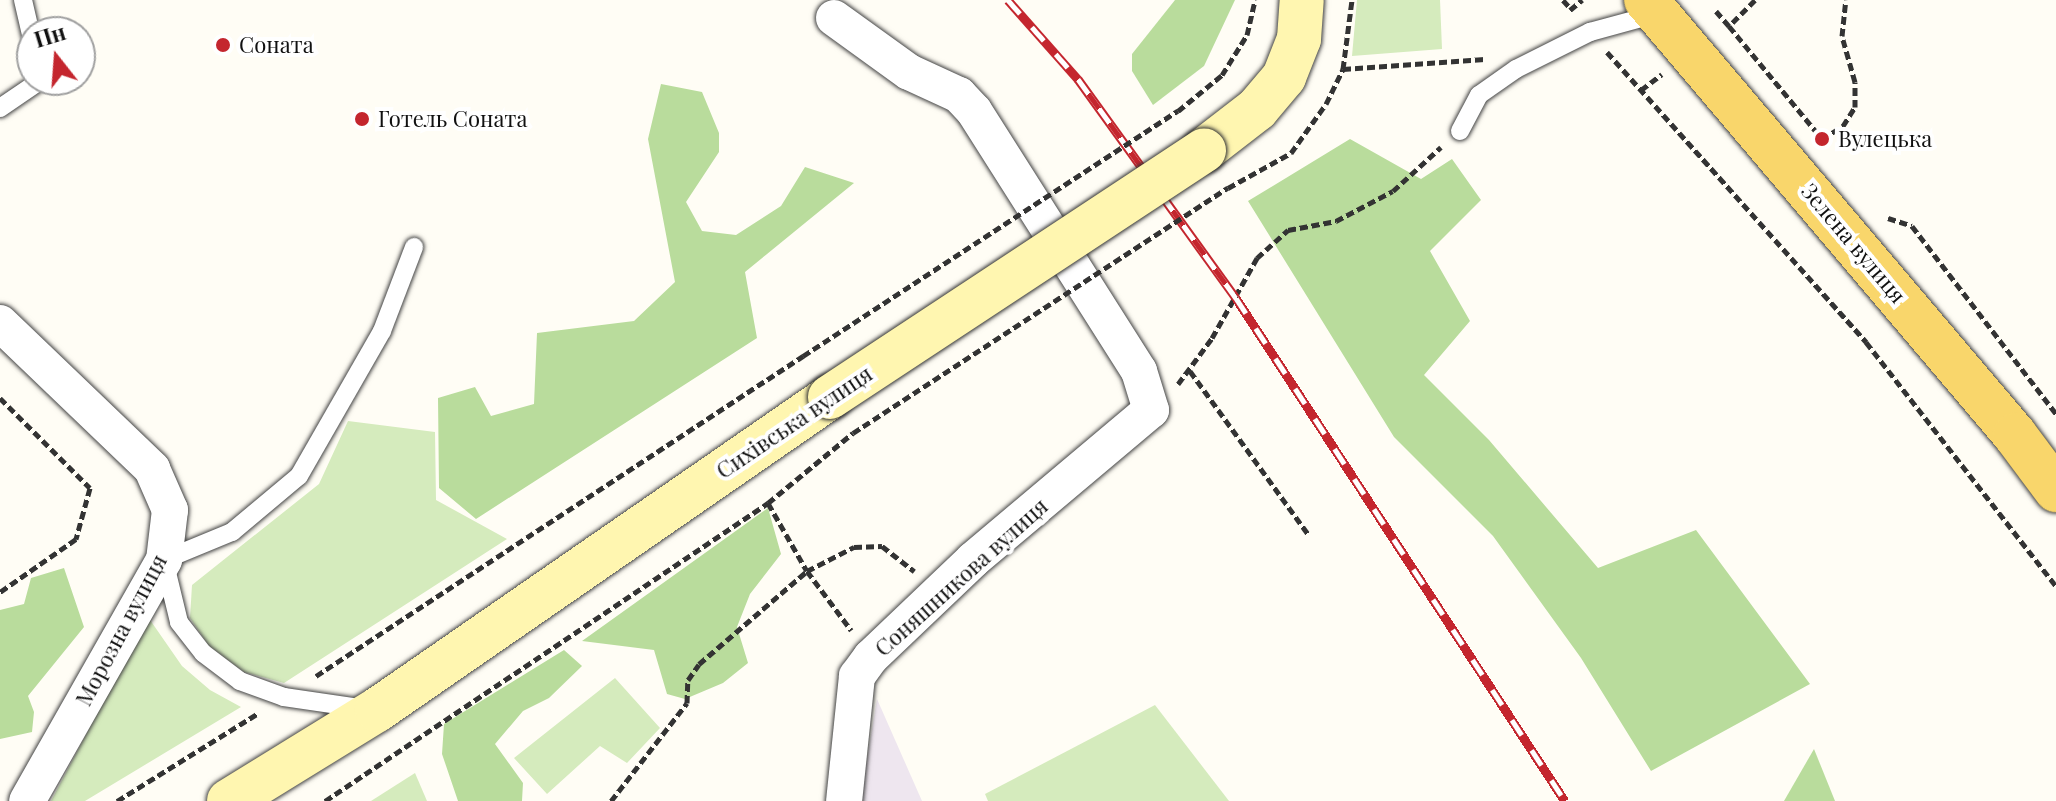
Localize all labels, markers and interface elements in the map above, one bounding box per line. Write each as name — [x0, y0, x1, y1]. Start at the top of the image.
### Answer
north arrow — [16, 16, 96, 96]
text: Пн — [30, 16, 69, 54]
place label: Соната — [239, 32, 314, 58]
marker: Соната — [214, 36, 232, 54]
place label: Готель Соната — [378, 106, 528, 132]
marker: Готель Соната — [353, 110, 371, 128]
place label: Вулецька — [1838, 126, 1932, 152]
marker: Вулецька — [1813, 130, 1831, 148]
street label: Зелена вулиця — [1796, 178, 1912, 308]
street label: Сихівська вулиця — [711, 360, 877, 484]
street label: Соняшникова вулиця — [869, 493, 1053, 661]
street label: Морозна вулиця — [70, 550, 172, 710]

